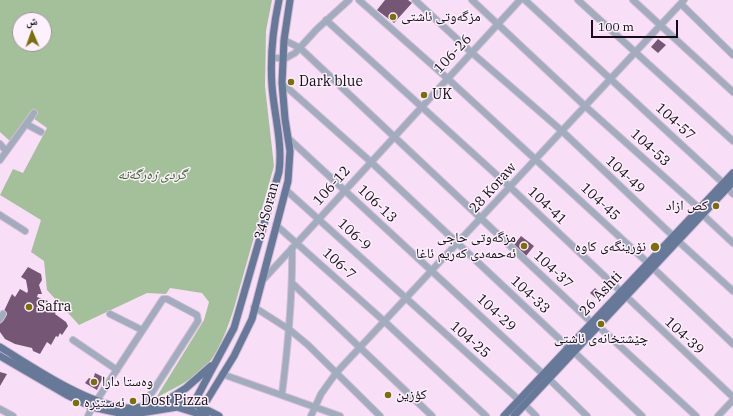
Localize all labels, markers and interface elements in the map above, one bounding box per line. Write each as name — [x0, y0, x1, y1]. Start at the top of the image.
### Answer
place label: مزگەوتی ئاشتی — [401, 9, 481, 25]
north arrow — [12, 12, 52, 52]
marker: مزگەوتی ئاشتی — [388, 12, 398, 22]
scale bar — [593, 12, 680, 38]
text: ش — [26, 14, 38, 28]
text: 100 m — [598, 19, 634, 34]
street label: 106-26 — [431, 31, 475, 77]
place label: Dark blue — [299, 74, 363, 90]
marker: Dark blue — [286, 77, 296, 87]
place label: UK — [432, 87, 452, 103]
marker: UK — [419, 90, 429, 100]
street label: 104-57 — [652, 100, 698, 144]
street label: 104-53 — [627, 126, 673, 170]
street label: 104-49 — [602, 153, 648, 197]
street label: 28 Koraw — [466, 159, 520, 217]
street label: 106-12 — [310, 163, 354, 209]
park label: گردی زەرگەتە — [118, 167, 186, 183]
street label: 34 Soran — [251, 180, 283, 242]
street label: 104-45 — [577, 180, 623, 224]
street label: 106-13 — [354, 182, 400, 226]
street label: 104-41 — [524, 183, 570, 229]
place label: كص ازاد — [666, 198, 708, 214]
marker: كص ازاد — [711, 201, 721, 211]
street label: 106-9 — [334, 216, 374, 254]
place label: مزگەوتی حاجی ئەحمەدی کەریم ئاغا — [416, 230, 516, 262]
place label: نۆرینگەی کاوە — [575, 239, 646, 255]
marker: مزگەوتی حاجی ئەحمەدی کەریم ئاغا — [519, 241, 529, 251]
marker: نۆرینگەی کاوە — [649, 241, 661, 253]
street label: 106-7 — [319, 245, 359, 283]
street label: 104-37 — [530, 248, 576, 292]
street label: 26 Ashti — [576, 268, 626, 320]
street label: 104-33 — [507, 273, 553, 317]
street label: 104-29 — [473, 291, 519, 335]
place label: Safra — [37, 299, 71, 315]
marker: Safra — [24, 302, 34, 312]
street label: 104-39 — [661, 314, 707, 358]
street label: 104-25 — [447, 318, 493, 362]
marker: چێشتخانەی ئاشتی — [596, 319, 606, 329]
place label: چێشتخانەی ئاشتی — [554, 331, 648, 347]
place label: وەستا دارا — [102, 374, 153, 390]
marker: وەستا دارا — [89, 377, 99, 387]
place label: كؤزين — [396, 387, 427, 403]
marker: كؤزين — [383, 390, 393, 400]
place label: Dost Pizza — [141, 393, 209, 409]
place label: ئەستێرە — [84, 395, 125, 411]
marker: Dost Pizza — [128, 396, 138, 406]
marker: ئەستێرە — [71, 398, 81, 408]

